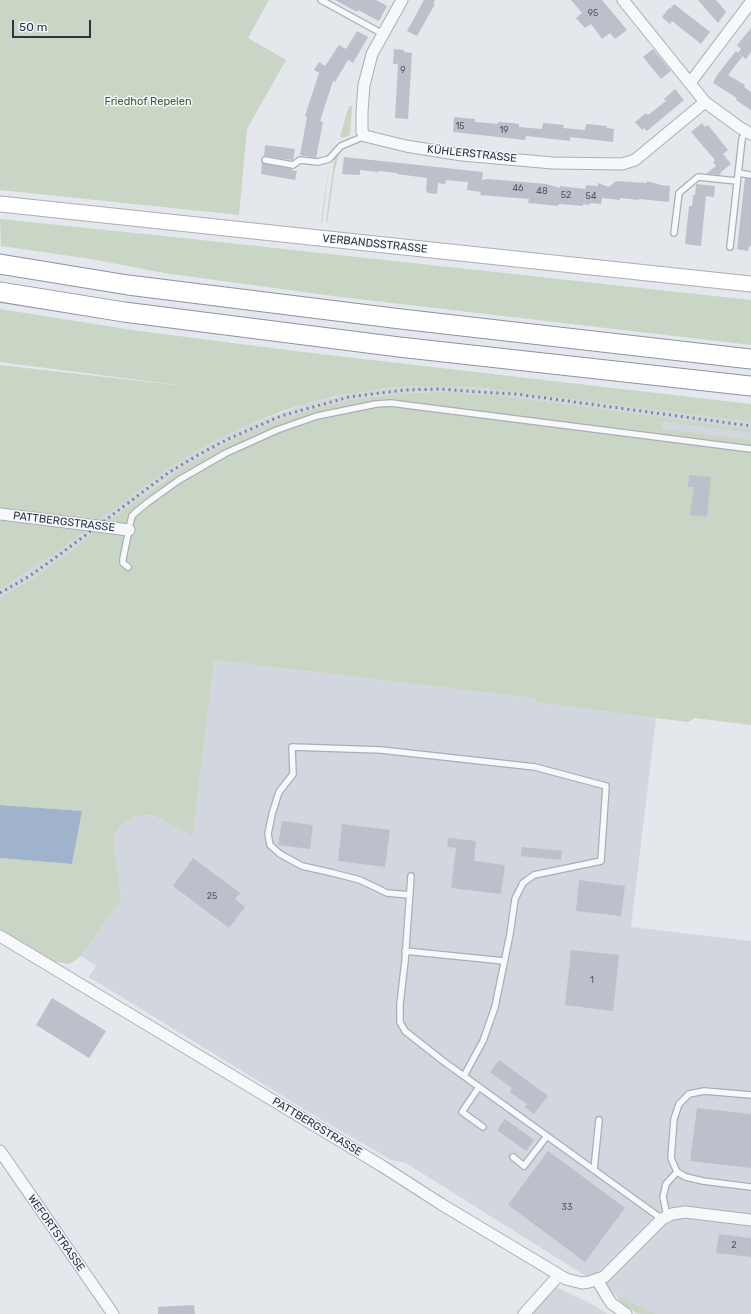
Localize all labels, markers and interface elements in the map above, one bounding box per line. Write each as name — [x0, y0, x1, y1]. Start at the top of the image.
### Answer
house number: 95 — [588, 8, 598, 18]
scale bar — [14, 12, 93, 38]
text: 50 m — [19, 20, 47, 34]
house number: 9 — [400, 65, 406, 75]
park label: Friedhof Repelen — [104, 95, 192, 109]
house number: 15 — [455, 121, 465, 131]
house number: 19 — [499, 125, 509, 135]
street label: KÜHLERSTRASSE — [426, 143, 518, 165]
house number: 46 — [512, 183, 524, 193]
house number: 48 — [536, 186, 548, 196]
house number: 52 — [561, 190, 571, 200]
house number: 54 — [586, 191, 596, 201]
street label: VERBANDSSTRASSE — [322, 232, 428, 256]
street label: PATTBERGSTRASSE — [12, 509, 116, 535]
house number: 25 — [207, 891, 217, 901]
house number: 1 — [590, 975, 594, 985]
street label: PATTBERGSTRASSE — [270, 1095, 364, 1159]
street label: WEFORTSTRASSE — [25, 1192, 87, 1274]
house number: 33 — [562, 1202, 572, 1212]
house number: 2 — [731, 1240, 737, 1250]

